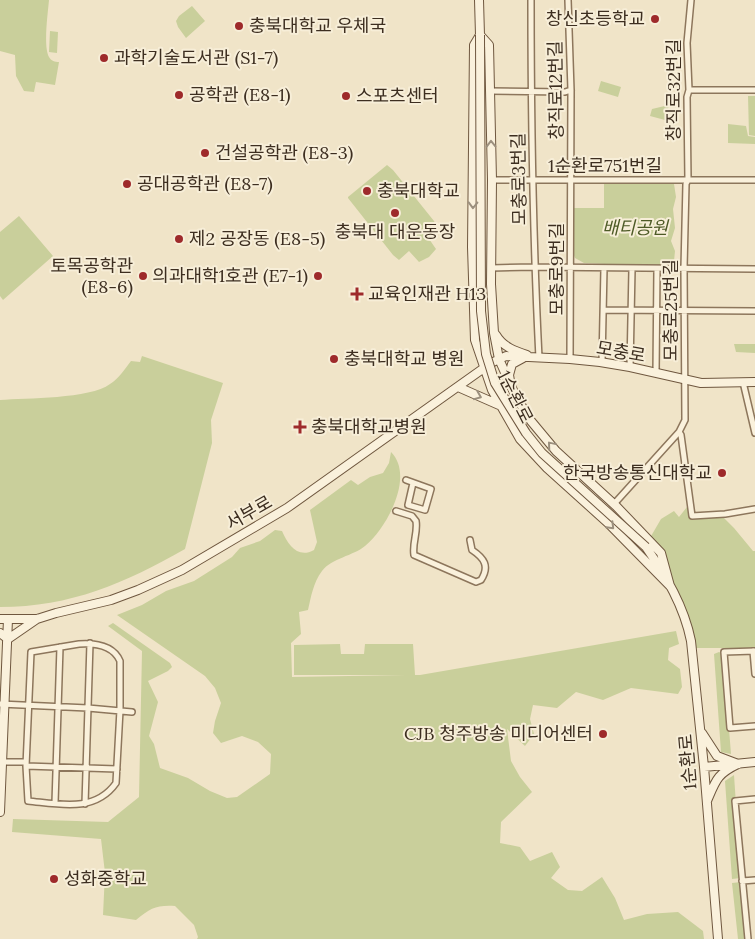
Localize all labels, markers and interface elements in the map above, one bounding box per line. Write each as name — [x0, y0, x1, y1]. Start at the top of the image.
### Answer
place label: 창신초등학교 — [546, 7, 645, 30]
marker: 창신초등학교 — [649, 13, 661, 25]
place label: 충북대학교 우체국 — [249, 14, 386, 37]
marker: 충북대학교 우체국 — [233, 20, 245, 32]
street label: 창직로32번길 — [662, 39, 685, 141]
street label: 창직로12번길 — [543, 40, 568, 140]
place label: 과학기술도서관 (S1-7) — [114, 46, 278, 69]
marker: 과학기술도서관 (S1-7) — [98, 52, 110, 64]
place label: 공학관 (E8-1) — [189, 83, 291, 106]
place label: 스포츠센터 — [356, 84, 439, 107]
marker: 공학관 (E8-1) — [173, 89, 185, 101]
marker: 스포츠센터 — [340, 90, 352, 102]
street label: 모충로3번길 — [506, 132, 531, 226]
one-way arrow — [486, 140, 497, 148]
place label: 건설공학관 (E8-3) — [215, 141, 353, 164]
marker: 건설공학관 (E8-3) — [199, 147, 211, 159]
street label: 1순환로751번길 — [548, 154, 662, 177]
place label: 공대공학관 (E8-7) — [137, 172, 273, 195]
marker: 공대공학관 (E8-7) — [121, 178, 133, 190]
place label: 충북대학교 — [377, 179, 460, 202]
marker: 충북대학교 — [361, 185, 373, 197]
one-way arrow — [468, 202, 478, 210]
marker: 충북대 대운동장 — [389, 207, 401, 219]
park label: 배티공원 — [602, 216, 670, 239]
place label: 충북대 대운동장 — [335, 220, 455, 243]
street label: 모충로9번길 — [545, 222, 568, 316]
place label: 제2 공장동 (E8-5) — [189, 227, 325, 250]
marker: 제2 공장동 (E8-5) — [173, 233, 185, 245]
place label: 토목공학관 (E8-6) — [50, 254, 133, 298]
street label: 모충로25번길 — [659, 259, 682, 361]
place label: 의과대학1호관 (E7-1) — [152, 264, 308, 287]
marker: 토목공학관 (E8-6) — [137, 270, 149, 282]
marker: 의과대학1호관 (E7-1) — [312, 270, 324, 282]
place label: 교육인재관 H13 — [368, 282, 486, 305]
marker: 교육인재관 H13 — [350, 287, 364, 301]
street label: 모충로 — [595, 336, 648, 367]
place label: 충북대학교 병원 — [344, 347, 465, 370]
marker: 충북대학교 병원 — [328, 353, 340, 365]
street label: 1순환로 — [492, 366, 538, 427]
one-way arrow — [474, 390, 482, 400]
place label: 충북대학교병원 — [311, 415, 427, 438]
marker: 충북대학교병원 — [293, 420, 307, 434]
one-way arrow — [548, 442, 557, 451]
place label: 한국방송통신대학교 — [563, 461, 712, 484]
marker: 한국방송통신대학교 — [716, 467, 728, 479]
street label: 서부로 — [221, 490, 276, 535]
one-way arrow — [605, 520, 614, 529]
place label: CJB 청주방송 미디어센터 — [404, 722, 593, 745]
marker: CJB 청주방송 미디어센터 — [597, 728, 609, 740]
street label: 1순환로 — [674, 733, 701, 791]
place label: 성화중학교 — [64, 867, 147, 890]
marker: 성화중학교 — [48, 873, 60, 885]

